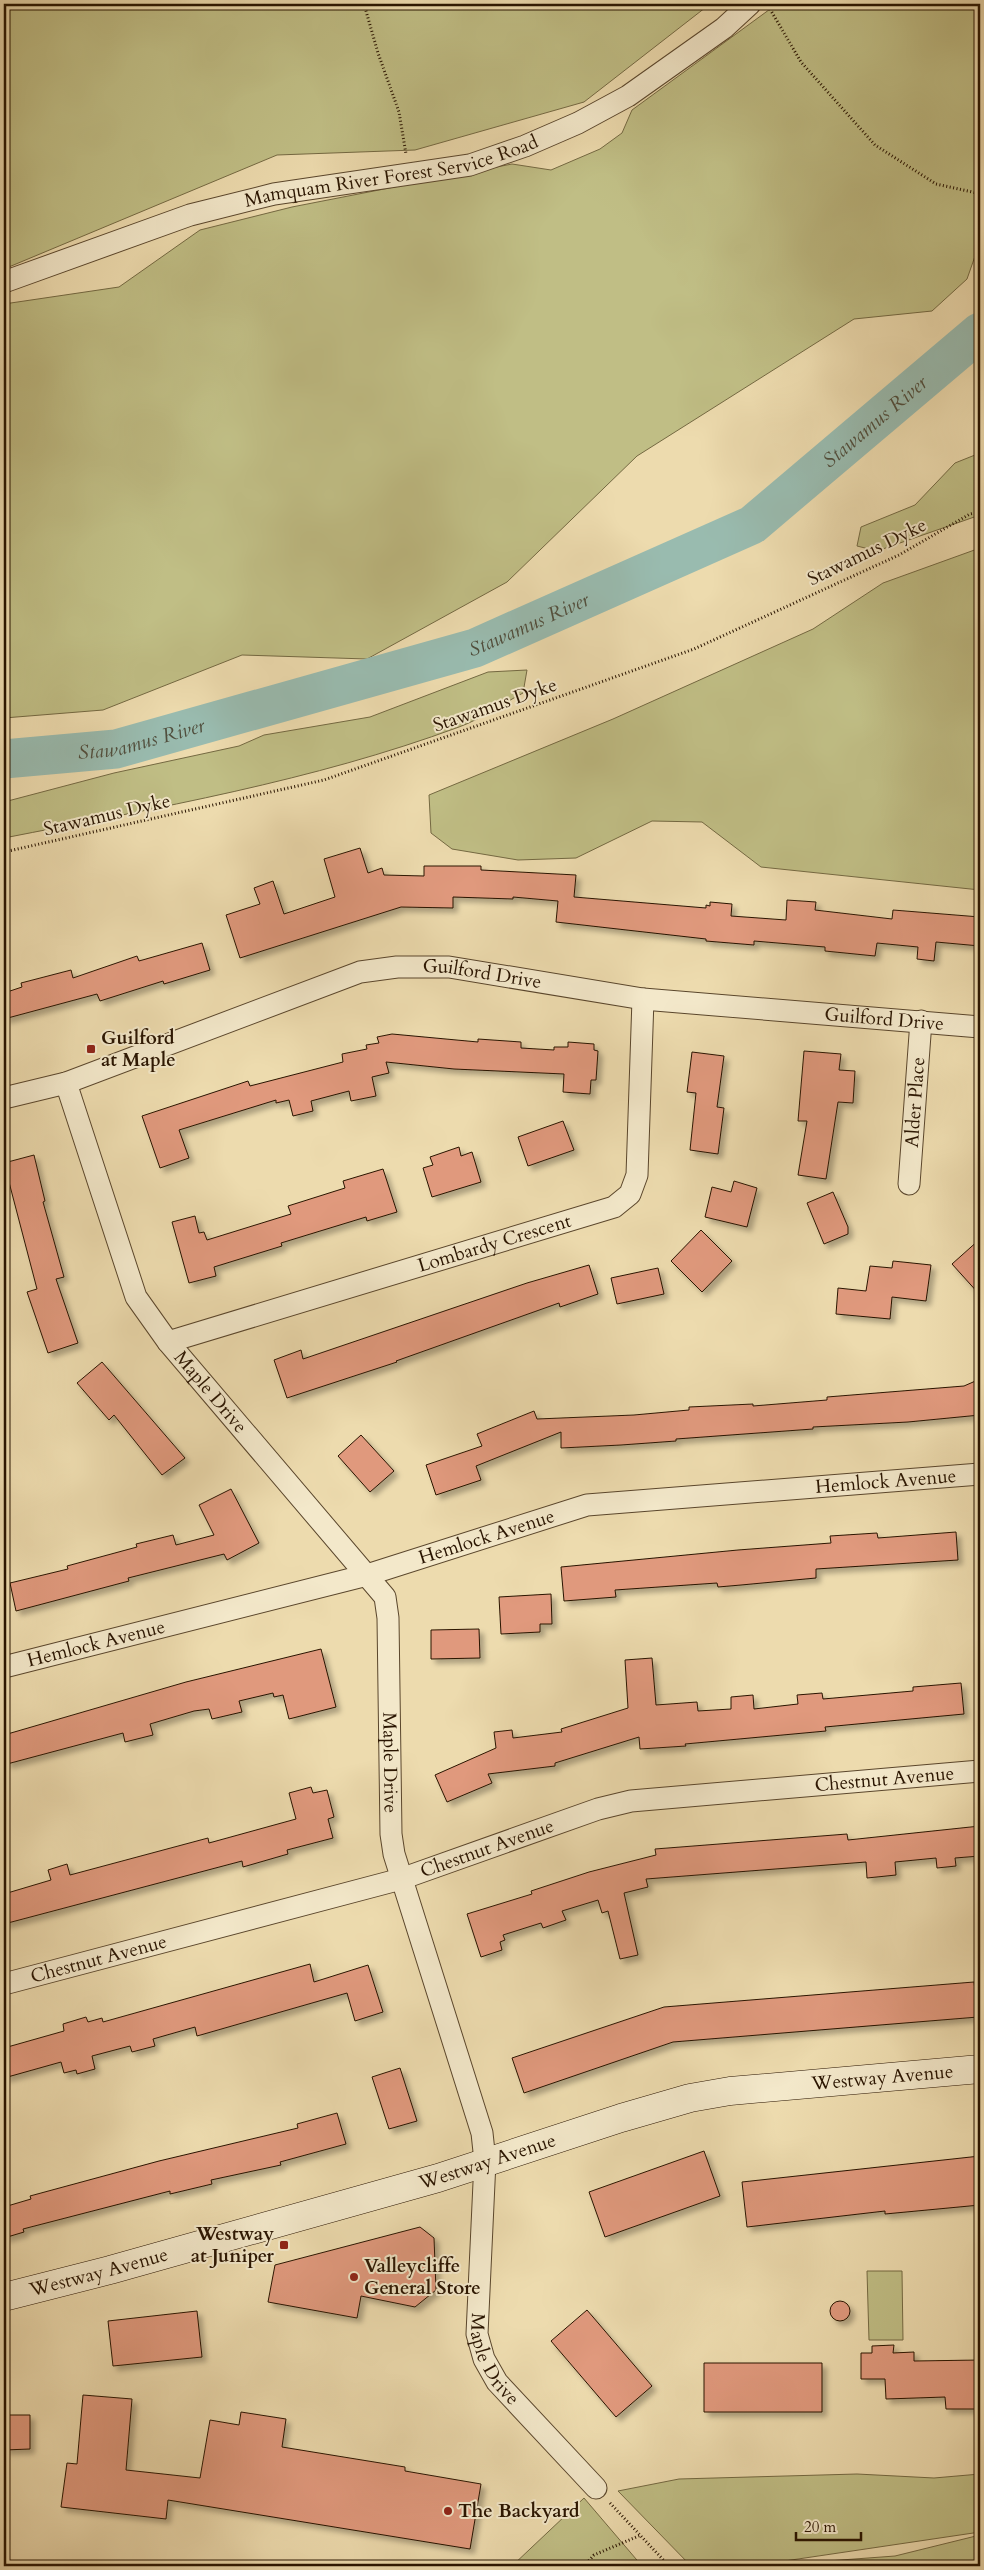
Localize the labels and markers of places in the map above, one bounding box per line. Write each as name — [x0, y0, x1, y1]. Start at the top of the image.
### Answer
place label: Guilford at Maple — [101, 1025, 176, 1073]
marker: Guilford at Maple — [85, 1043, 97, 1055]
place label: Westway at Juniper — [191, 2221, 274, 2269]
marker: Westway at Juniper — [278, 2239, 290, 2251]
place label: Valleycliffe General Store — [364, 2253, 481, 2301]
marker: Valleycliffe General Store — [348, 2271, 360, 2283]
place label: The Backyard — [458, 2498, 580, 2524]
marker: The Backyard — [442, 2505, 454, 2517]

